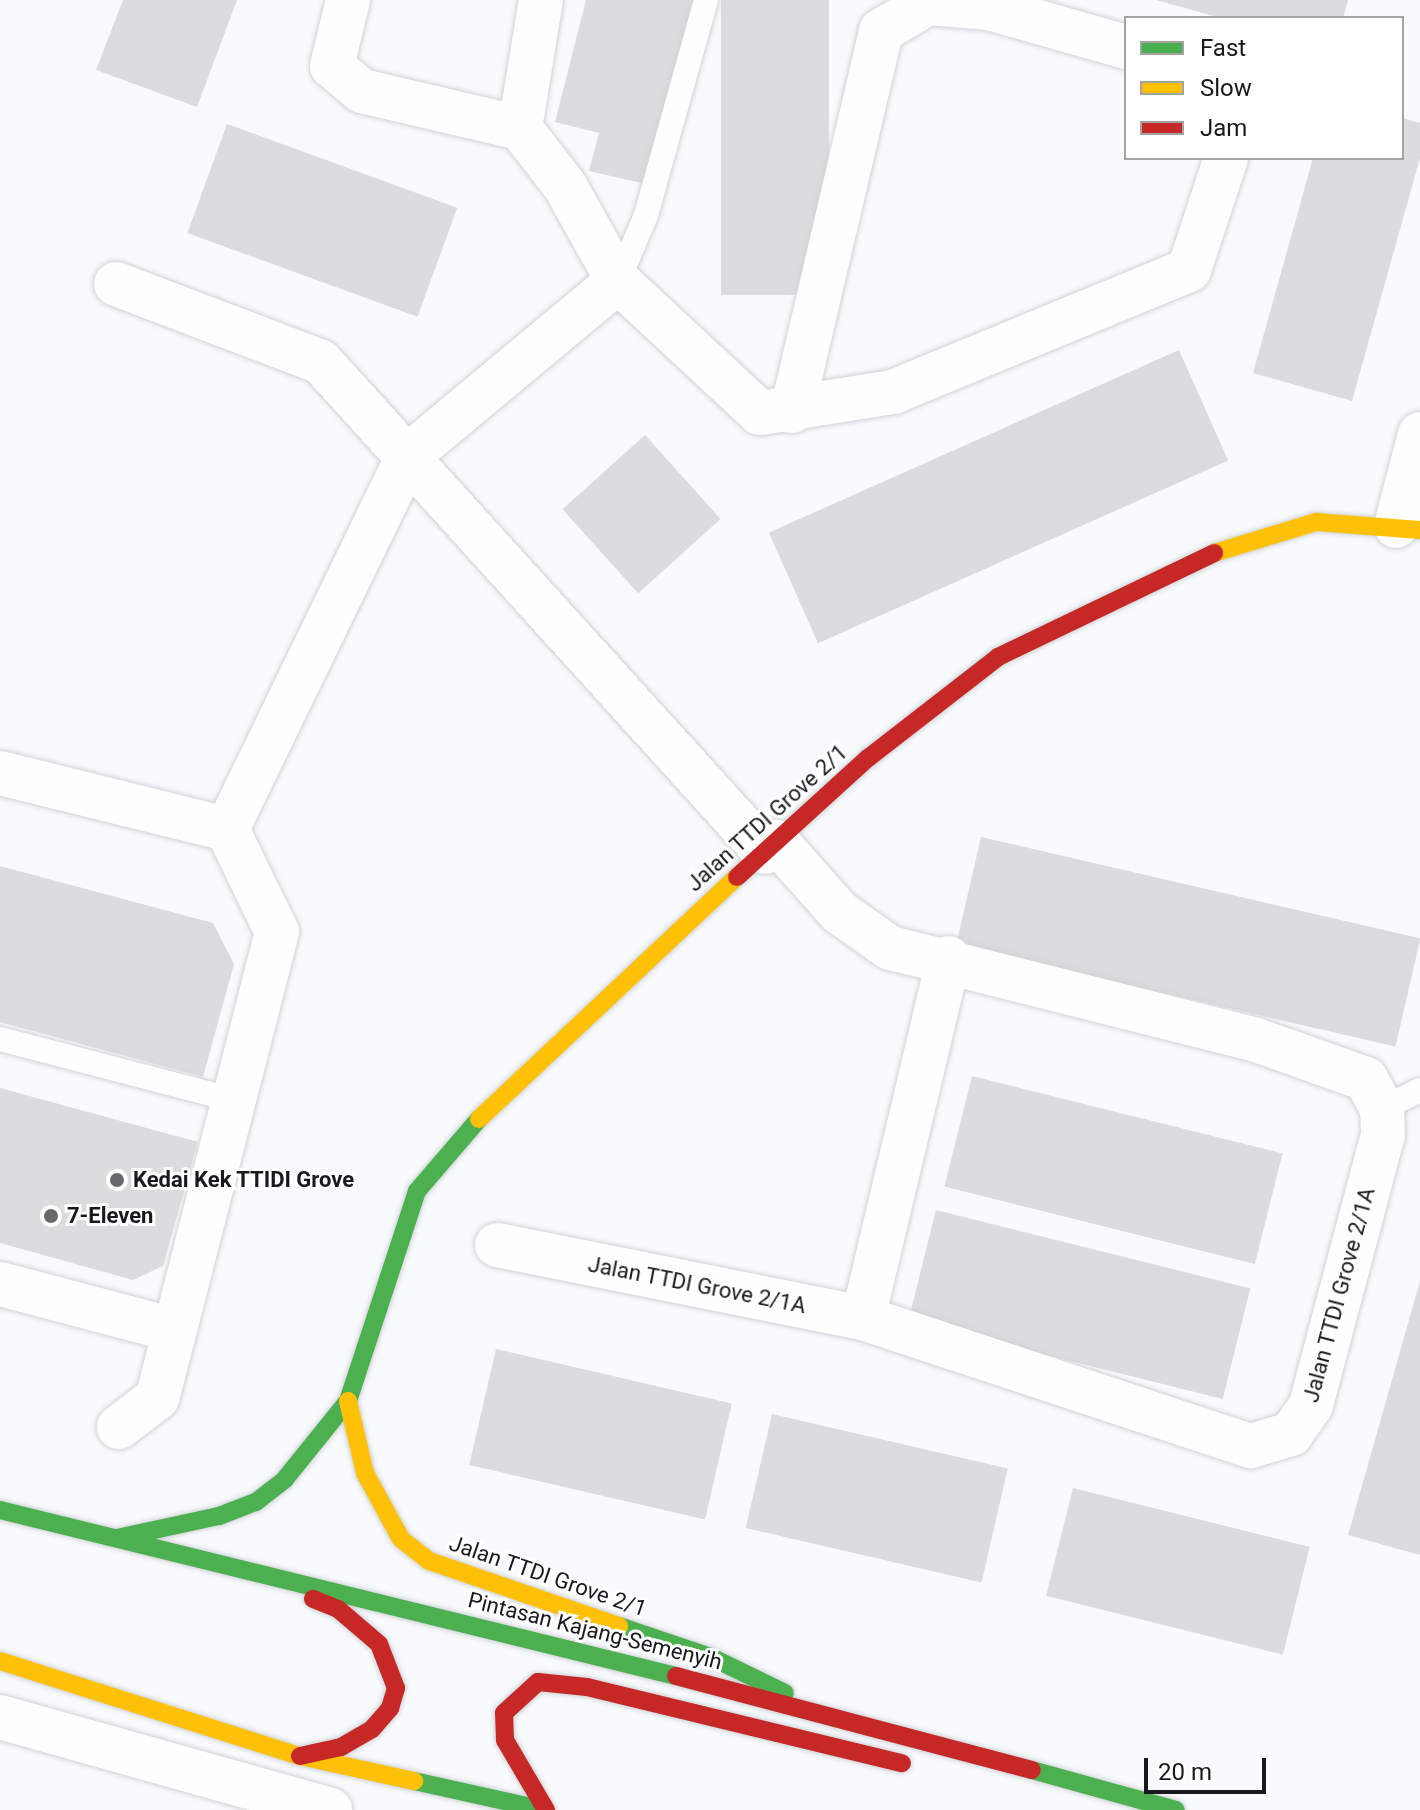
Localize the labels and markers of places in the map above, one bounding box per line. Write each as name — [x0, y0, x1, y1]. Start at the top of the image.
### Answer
place label: Kedai Kek TTIDI Grove — [133, 1167, 355, 1193]
marker: Kedai Kek TTIDI Grove — [108, 1171, 126, 1189]
place label: 7-Eleven — [67, 1203, 153, 1229]
marker: 7-Eleven — [42, 1207, 60, 1225]

